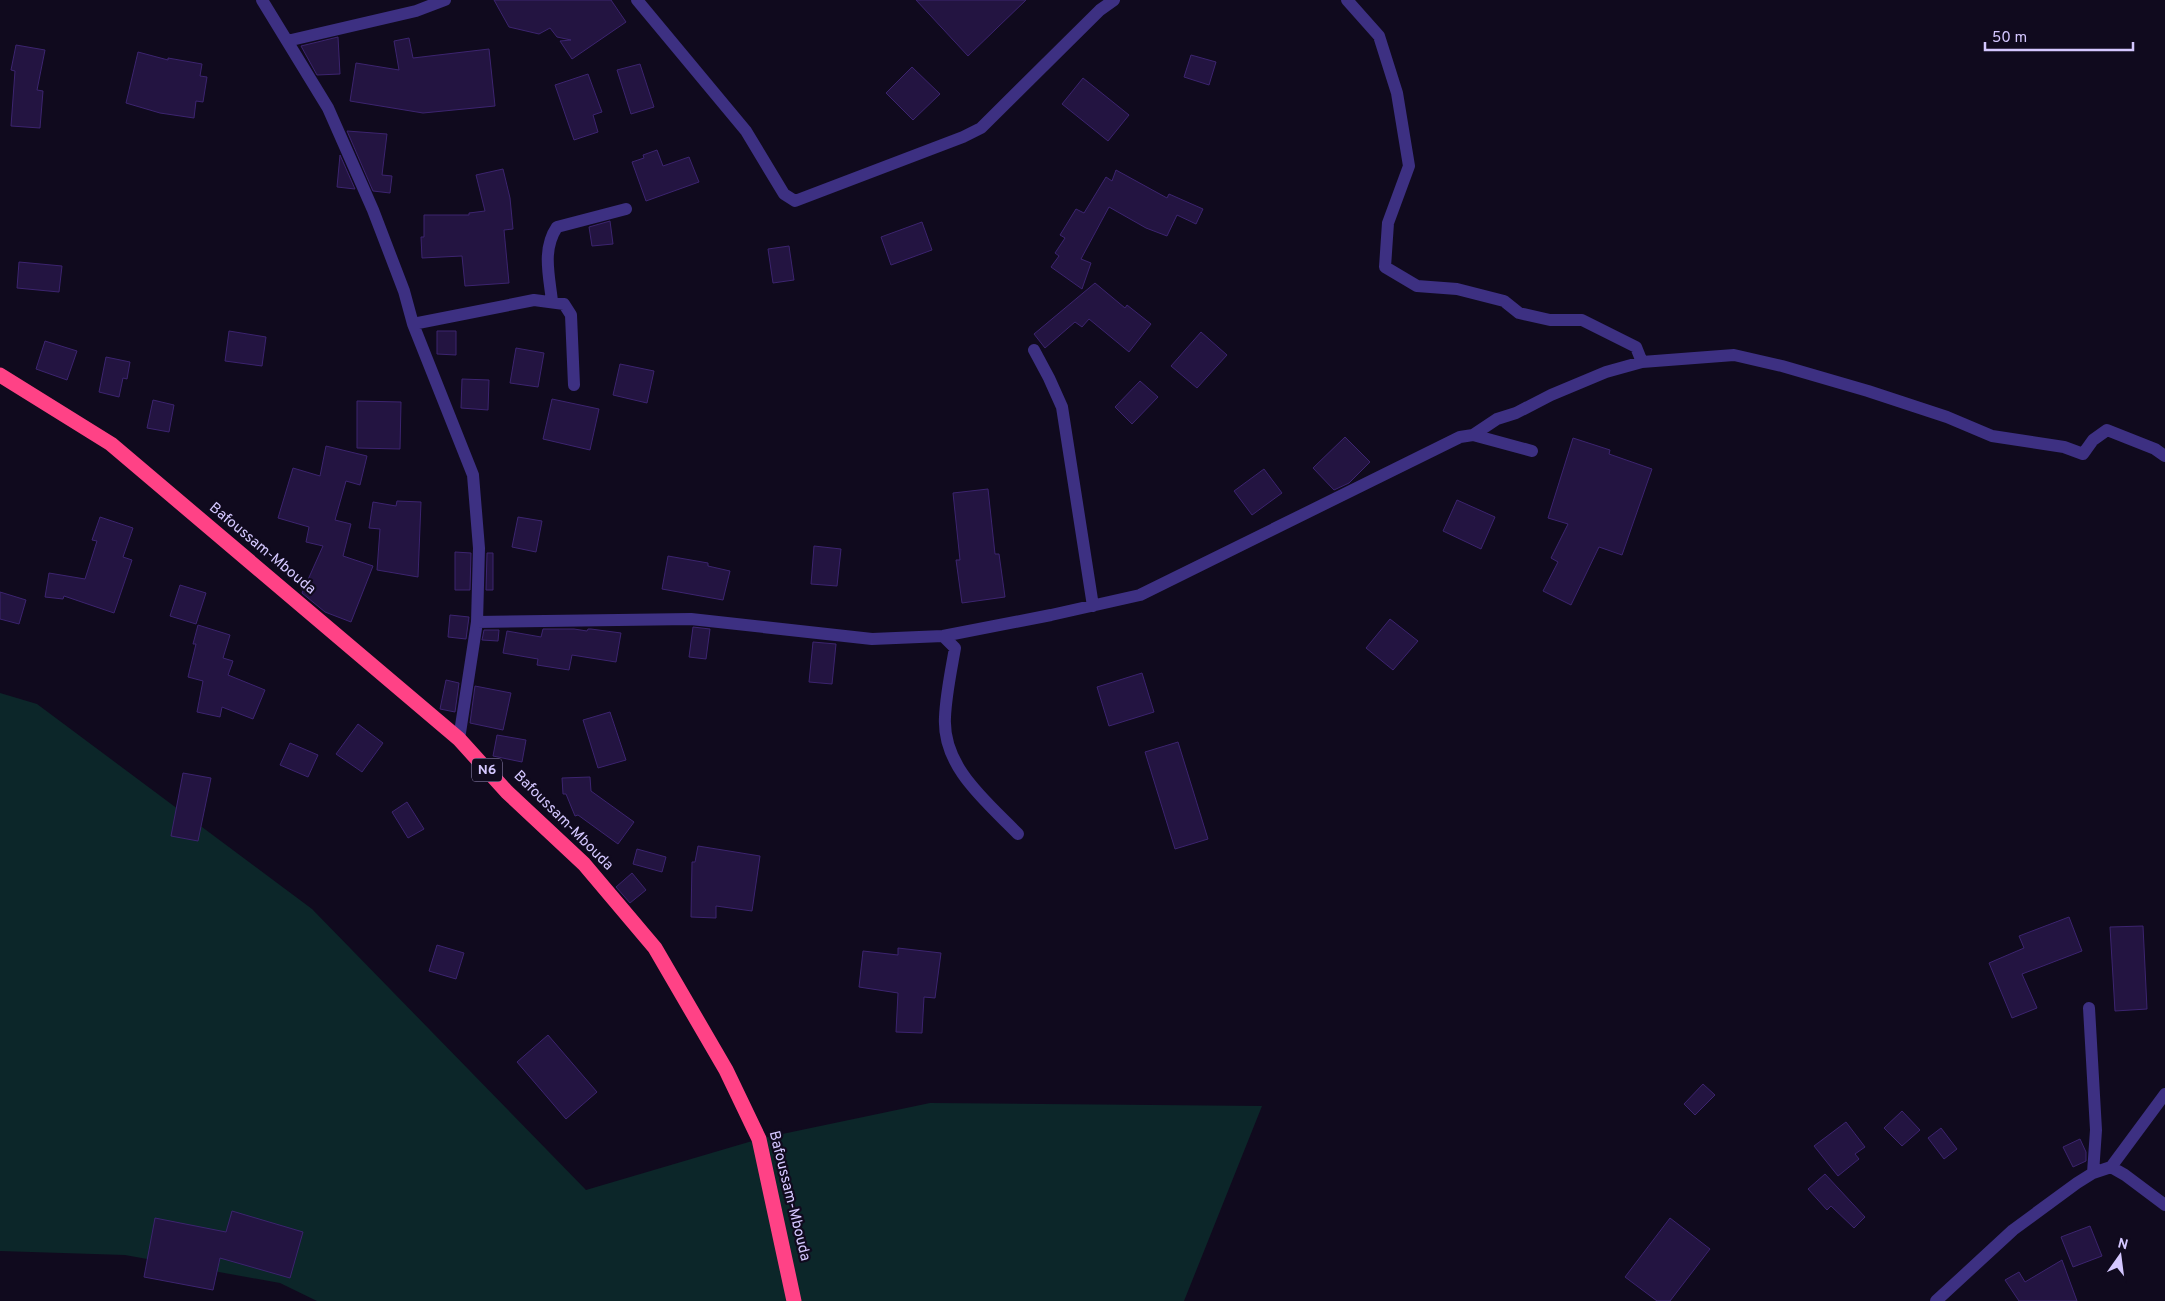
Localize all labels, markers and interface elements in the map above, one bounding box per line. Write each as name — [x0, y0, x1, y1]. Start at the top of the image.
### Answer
scale bar — [1985, 20, 2132, 52]
text: 50 m — [1992, 29, 2027, 48]
street label: Bafoussam-Mbouda — [205, 499, 319, 599]
road number: N6 — [472, 758, 502, 782]
street label: Bafoussam-Mbouda — [509, 767, 617, 875]
street label: Bafoussam-Mbouda — [764, 1129, 814, 1263]
north arrow — [2095, 1231, 2145, 1281]
text: N — [2116, 1235, 2130, 1254]

